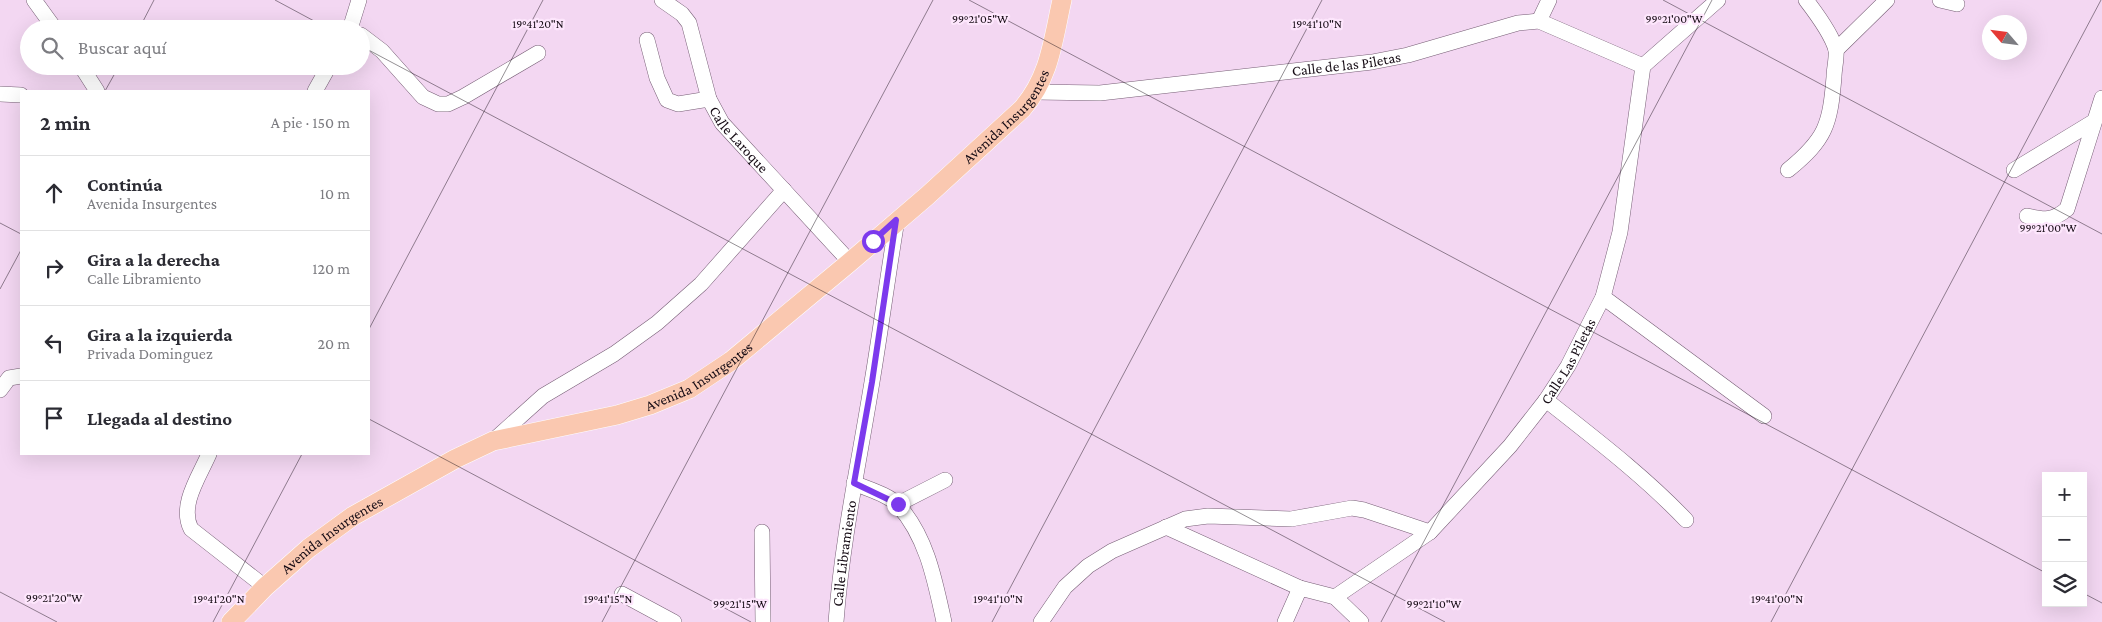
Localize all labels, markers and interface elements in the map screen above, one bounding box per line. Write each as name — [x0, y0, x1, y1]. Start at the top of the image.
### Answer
text: 99°21'05"W — [952, 12, 1008, 26]
text: 99°21'00"W — [1645, 12, 1703, 26]
north arrow — [1982, 15, 2027, 60]
text: 19°41'20"N — [512, 17, 564, 31]
text: 19°41'10"N — [1292, 17, 1342, 31]
search box — [20, 20, 370, 75]
icon: search — [38, 34, 66, 62]
text: Buscar aquí — [78, 37, 167, 58]
street label: Calle de las Piletas — [1291, 49, 1402, 79]
street label: Avenida Insurgentes — [960, 67, 1052, 167]
street label: Calle Laroque — [706, 104, 772, 176]
text: 2 min — [40, 111, 91, 135]
text: A pie · 150 m — [271, 114, 350, 131]
text: Continúa — [87, 174, 163, 195]
icon: ahead — [40, 179, 68, 207]
text: 10 m — [320, 185, 350, 202]
text: Avenida Insurgentes — [87, 195, 217, 212]
text: 99°21'00"W — [2019, 221, 2077, 235]
route start — [862, 230, 885, 253]
text: Gira a la derecha — [87, 249, 220, 270]
icon: right — [40, 254, 68, 282]
text: 120 m — [312, 260, 350, 277]
text: Calle Libramiento — [87, 270, 201, 287]
street label: Calle Las Piletas — [1538, 316, 1599, 407]
text: Gira a la izquierda — [87, 324, 233, 345]
icon: left — [40, 329, 68, 357]
text: 20 m — [317, 335, 350, 352]
street label: Avenida Insurgentes — [643, 339, 756, 414]
text: Privada Dominguez — [87, 345, 213, 362]
icon: arrive — [40, 404, 68, 432]
text: Llegada al destino — [87, 408, 232, 429]
map controls — [2042, 472, 2087, 607]
button: + — [2042, 472, 2087, 517]
street label: Avenida Insurgentes — [278, 493, 386, 577]
route end — [887, 493, 910, 516]
street label: Calle Libramiento — [829, 499, 859, 607]
button: − — [2042, 517, 2087, 562]
button: layers — [2042, 562, 2087, 607]
text: 99°21'20"W — [26, 591, 82, 605]
text: 19°41'20"N — [193, 592, 245, 606]
text: 19°41'15"N — [584, 592, 632, 606]
text: 19°41'10"N — [973, 592, 1023, 606]
text: 19°41'00"N — [1751, 592, 1803, 606]
text: 99°21'15"W — [713, 597, 767, 611]
text: 99°21'10"W — [1407, 597, 1461, 611]

